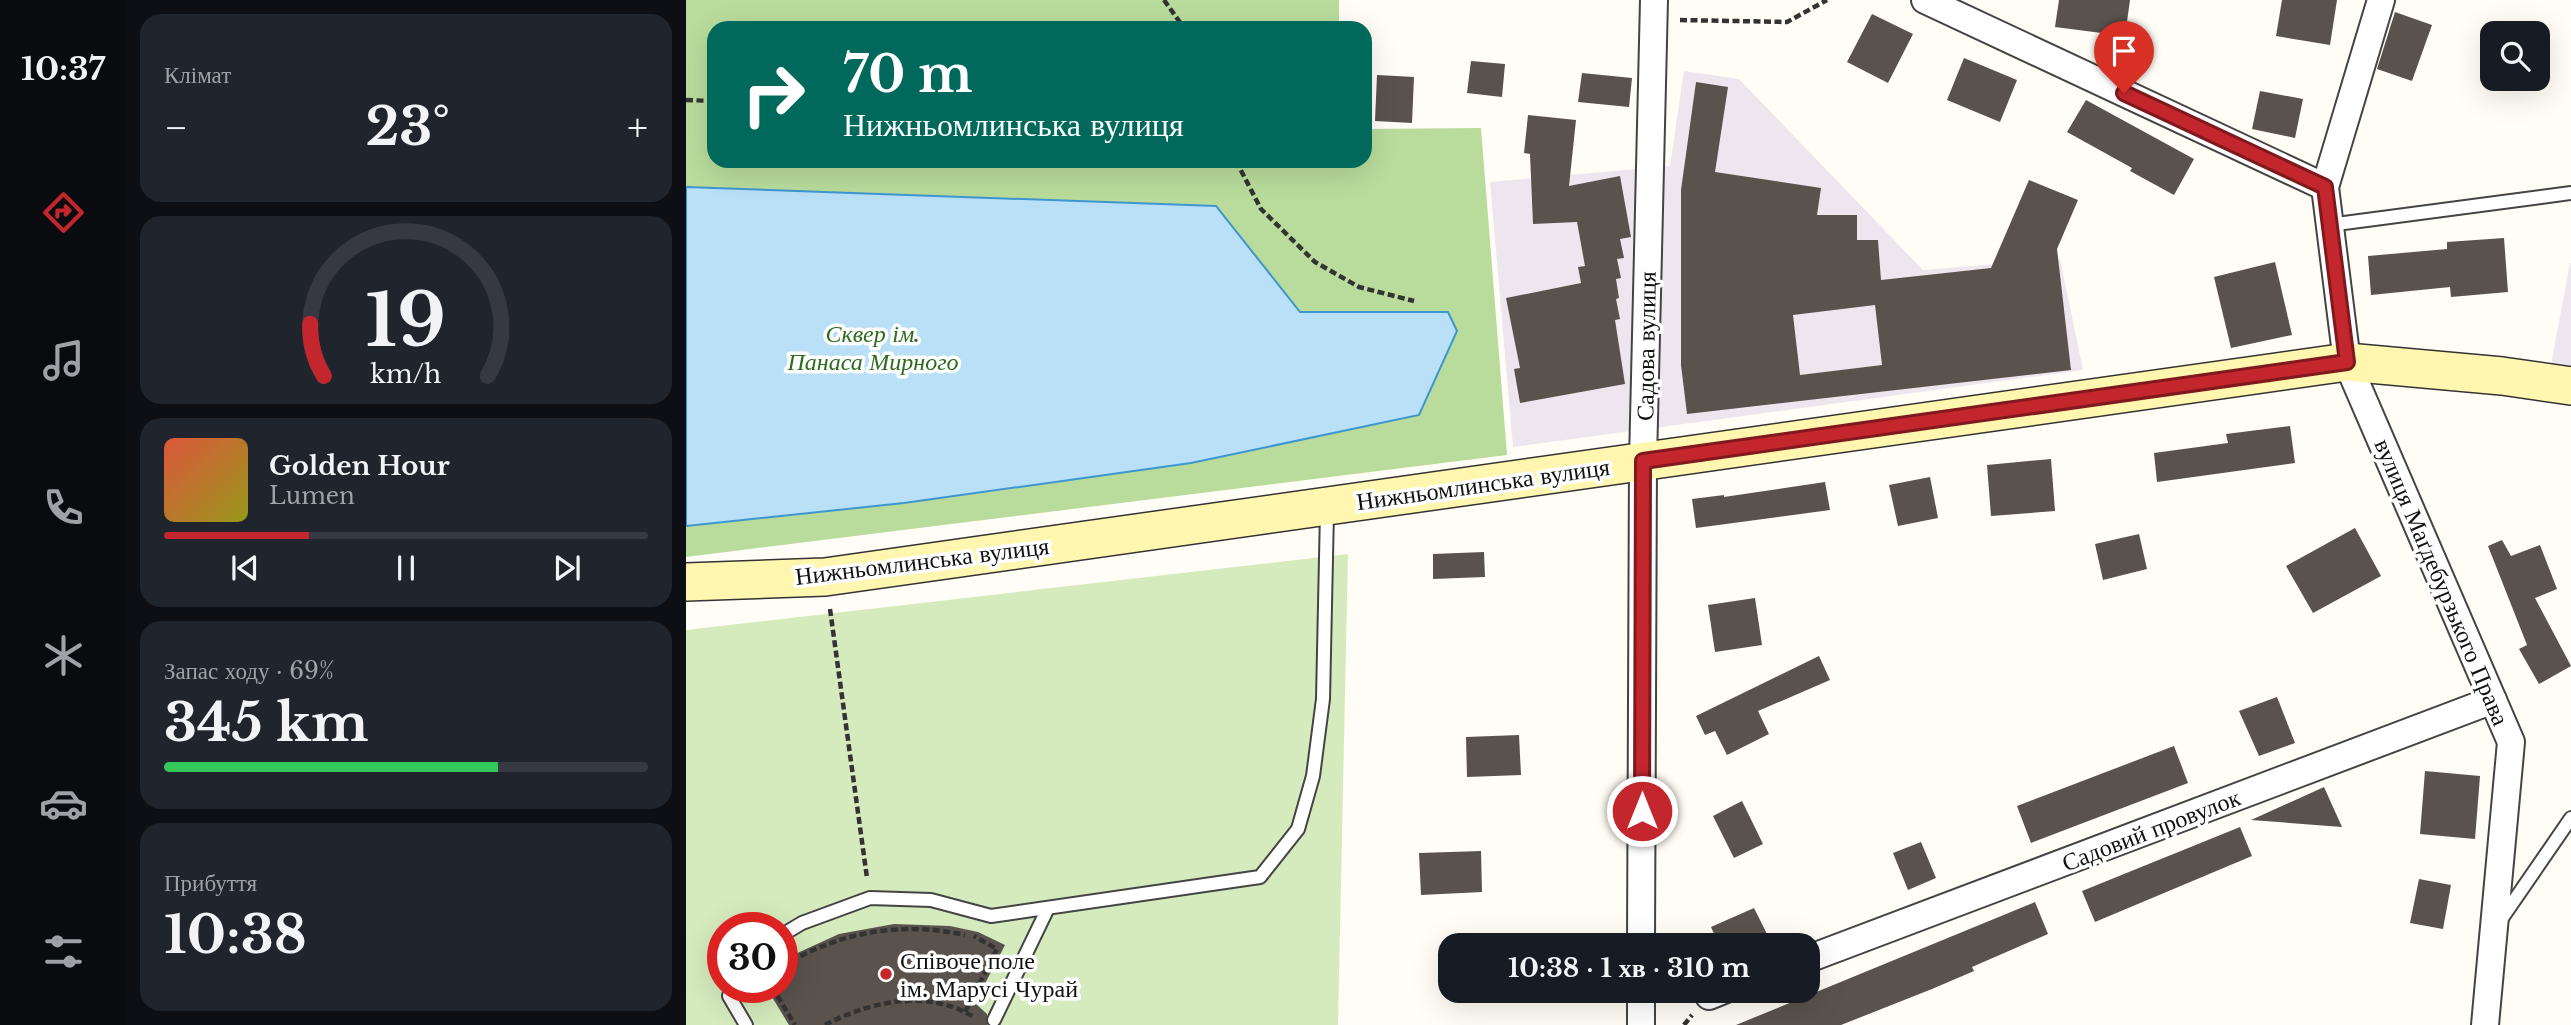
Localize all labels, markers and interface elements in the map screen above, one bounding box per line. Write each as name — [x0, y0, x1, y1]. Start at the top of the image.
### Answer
pin — [2094, 21, 2154, 93]
map controls — [2480, 21, 2550, 91]
button: search — [2480, 21, 2550, 91]
icon: arrive — [2105, 32, 2143, 70]
text: 70 m — [843, 44, 973, 105]
text: 10:37 — [21, 49, 105, 89]
icon: right — [728, 49, 819, 140]
text: Клімат — [164, 61, 231, 89]
text: 23° — [365, 95, 450, 159]
text: − — [164, 104, 188, 151]
text: + — [627, 104, 648, 151]
text: Нижньомлинська вулиця — [843, 105, 1184, 145]
icon: directions — [39, 188, 88, 237]
street label: Садова вулиця — [1630, 271, 1662, 421]
text: 19 — [366, 276, 446, 367]
park label: Сквер ім. Панаса Мирного — [786, 319, 959, 376]
icon: music — [39, 336, 88, 385]
text: km/h — [371, 359, 441, 390]
street label: вулиця Маґдебурзького Права — [2368, 434, 2516, 730]
text: Golden Hour — [269, 450, 450, 482]
street label: Нижньомлинська вулиця — [1354, 452, 1612, 516]
text: Lumen — [269, 482, 355, 510]
icon: phone — [39, 483, 88, 532]
street label: Нижньомлинська вулиця — [793, 531, 1051, 591]
icon: previous — [226, 549, 264, 587]
icon: pause — [387, 549, 425, 587]
icon: next — [548, 549, 586, 587]
icon: climate — [39, 631, 88, 680]
text: Запас ходу · 69% — [164, 657, 334, 685]
text: 345 km — [164, 691, 368, 755]
position arrow — [1605, 774, 1679, 848]
icon: car — [39, 779, 88, 828]
street label: Садовий провулок — [2058, 783, 2245, 877]
text: Прибуття — [164, 869, 257, 897]
text: 10:38 — [164, 903, 307, 967]
speed limit sign: 30 — [707, 912, 798, 1003]
icon: filters — [39, 927, 88, 976]
place label: Співоче поле ім. Марусі Чурай — [900, 946, 1078, 1003]
text: 10:38 · 1 хв · 310 m — [1508, 952, 1750, 984]
marker: Співоче поле ім. Марусі Чурай — [878, 966, 894, 982]

